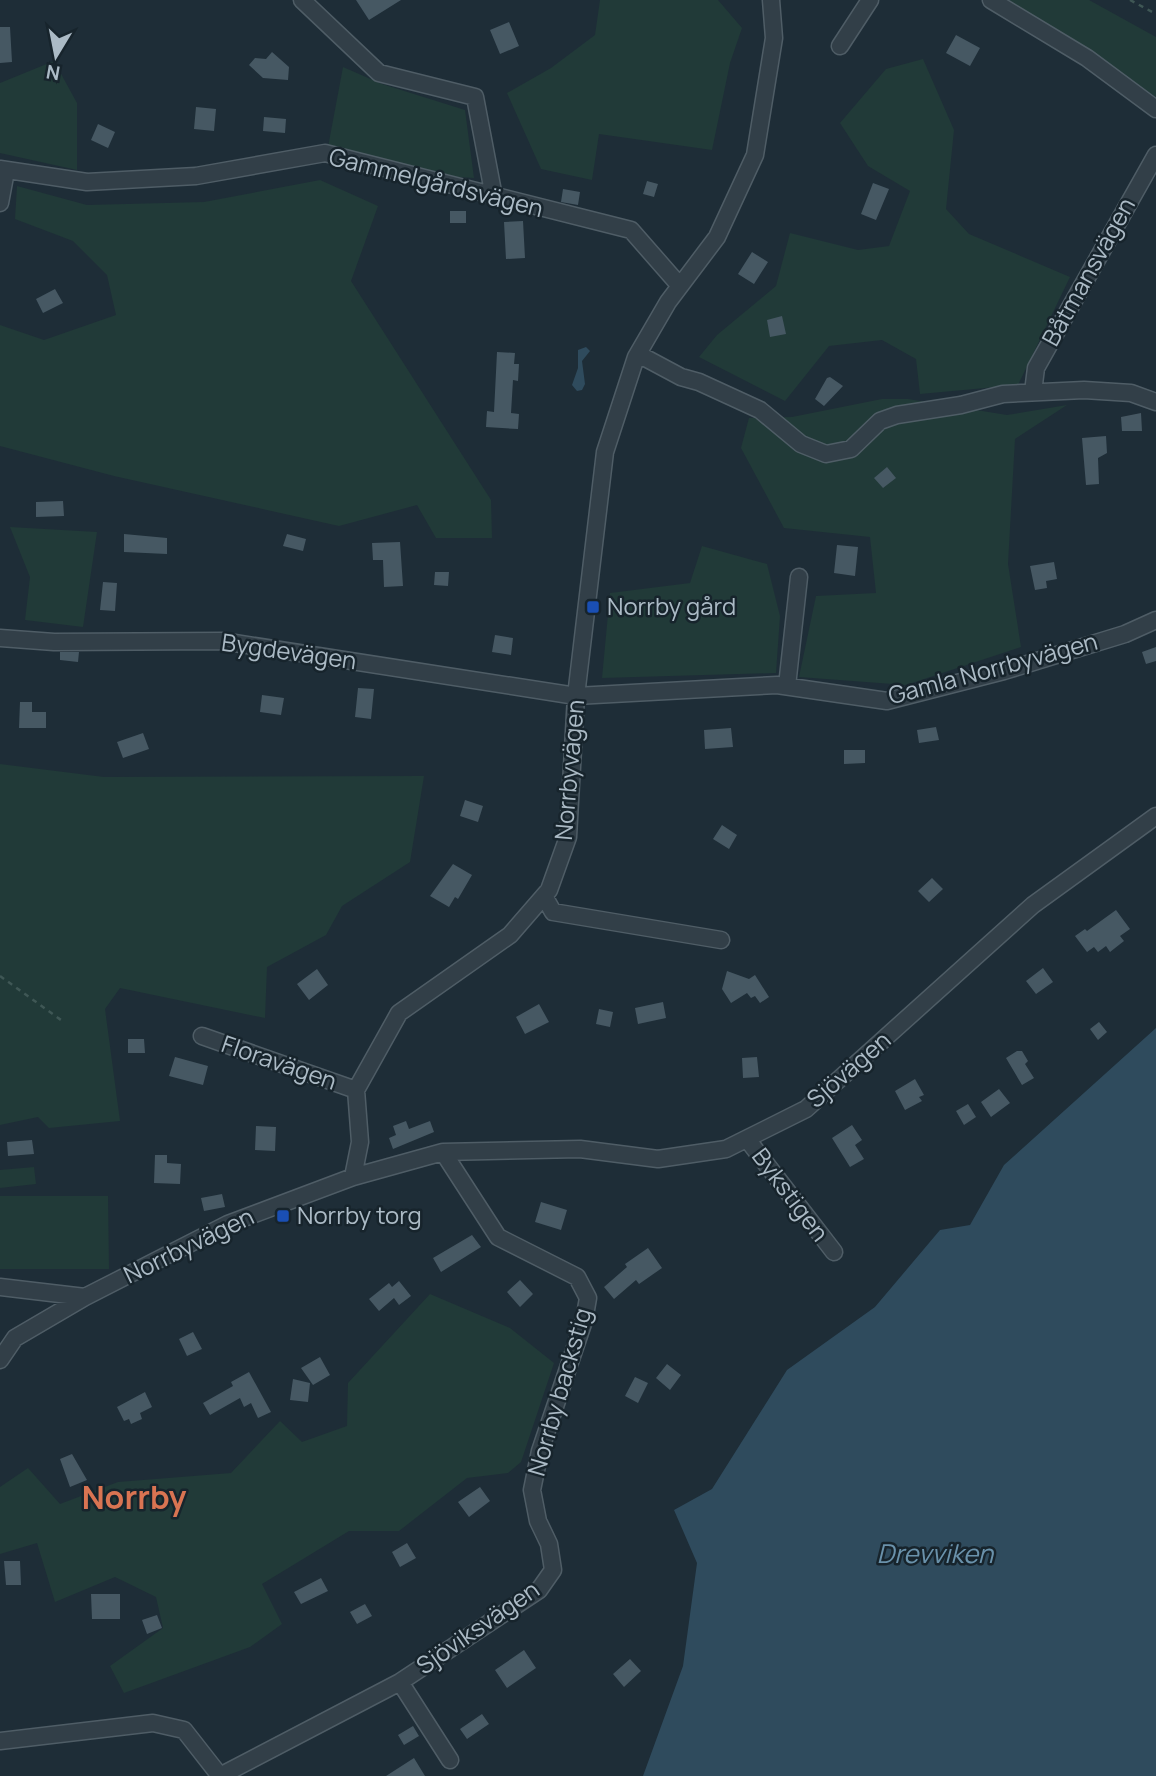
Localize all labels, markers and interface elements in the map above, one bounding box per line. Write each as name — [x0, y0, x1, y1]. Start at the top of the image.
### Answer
north arrow — [21, 21, 91, 91]
text: N — [44, 59, 62, 87]
street label: Gammelgårdsvägen — [326, 139, 547, 224]
street label: Båtmansvägen — [1033, 191, 1142, 351]
place label: Norrby gård — [607, 589, 736, 622]
marker: Norrby gård — [585, 599, 601, 615]
street label: Gamla Norrbyvägen — [884, 624, 1101, 711]
street label: Bygdevägen — [220, 625, 359, 676]
street label: Norrbyvägen — [546, 698, 591, 842]
street label: Sjövägen — [799, 1023, 897, 1115]
street label: Floravägen — [217, 1026, 342, 1097]
street label: Bykstigen — [745, 1141, 837, 1248]
place label: Norrby torg — [297, 1198, 422, 1231]
street label: Norrbyvägen — [118, 1199, 259, 1290]
marker: Norrby torg — [275, 1208, 291, 1224]
street label: Norrby backstig — [519, 1304, 598, 1480]
district label: Norrby — [82, 1475, 186, 1519]
water label: Drevviken — [877, 1535, 995, 1571]
street label: Sjöviksvägen — [409, 1572, 545, 1681]

